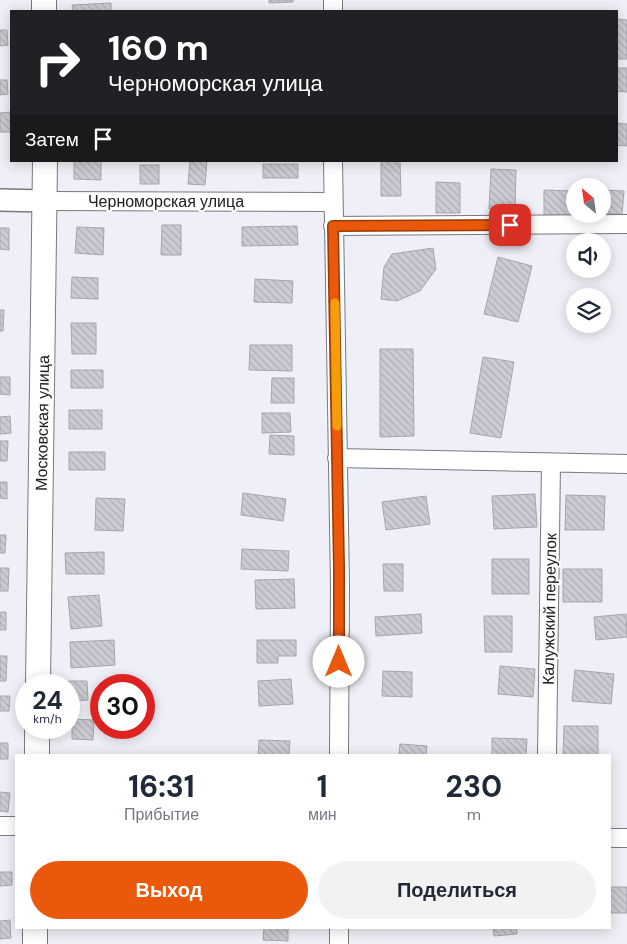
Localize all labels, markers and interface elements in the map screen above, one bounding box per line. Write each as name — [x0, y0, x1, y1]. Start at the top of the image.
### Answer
text: 160 m — [108, 25, 209, 71]
icon: right — [25, 30, 90, 95]
text: Черноморская улица — [108, 69, 323, 98]
icon: arrive — [89, 125, 117, 153]
text: Затем — [25, 127, 79, 152]
north arrow — [566, 178, 611, 222]
map controls — [566, 178, 611, 333]
street label: Черноморская улица — [88, 191, 244, 212]
pin — [489, 204, 531, 246]
icon: arrive — [496, 211, 524, 239]
button: sound — [566, 233, 611, 278]
button: layers — [566, 288, 611, 333]
street label: Московская улица — [31, 355, 54, 491]
street label: Калужский переулок — [538, 532, 561, 685]
position arrow — [312, 635, 364, 687]
speed limit sign: 30 — [90, 674, 155, 739]
text: 24 — [32, 684, 63, 717]
text: km/h — [33, 711, 62, 727]
text: 16:31 — [128, 767, 195, 806]
text: 1 — [317, 767, 328, 806]
text: 230 — [446, 767, 502, 806]
text: Прибытие — [124, 804, 199, 825]
text: мин — [308, 804, 337, 825]
text: m — [467, 804, 481, 825]
button: Выход — [30, 861, 308, 919]
button: Поделиться — [318, 861, 596, 919]

